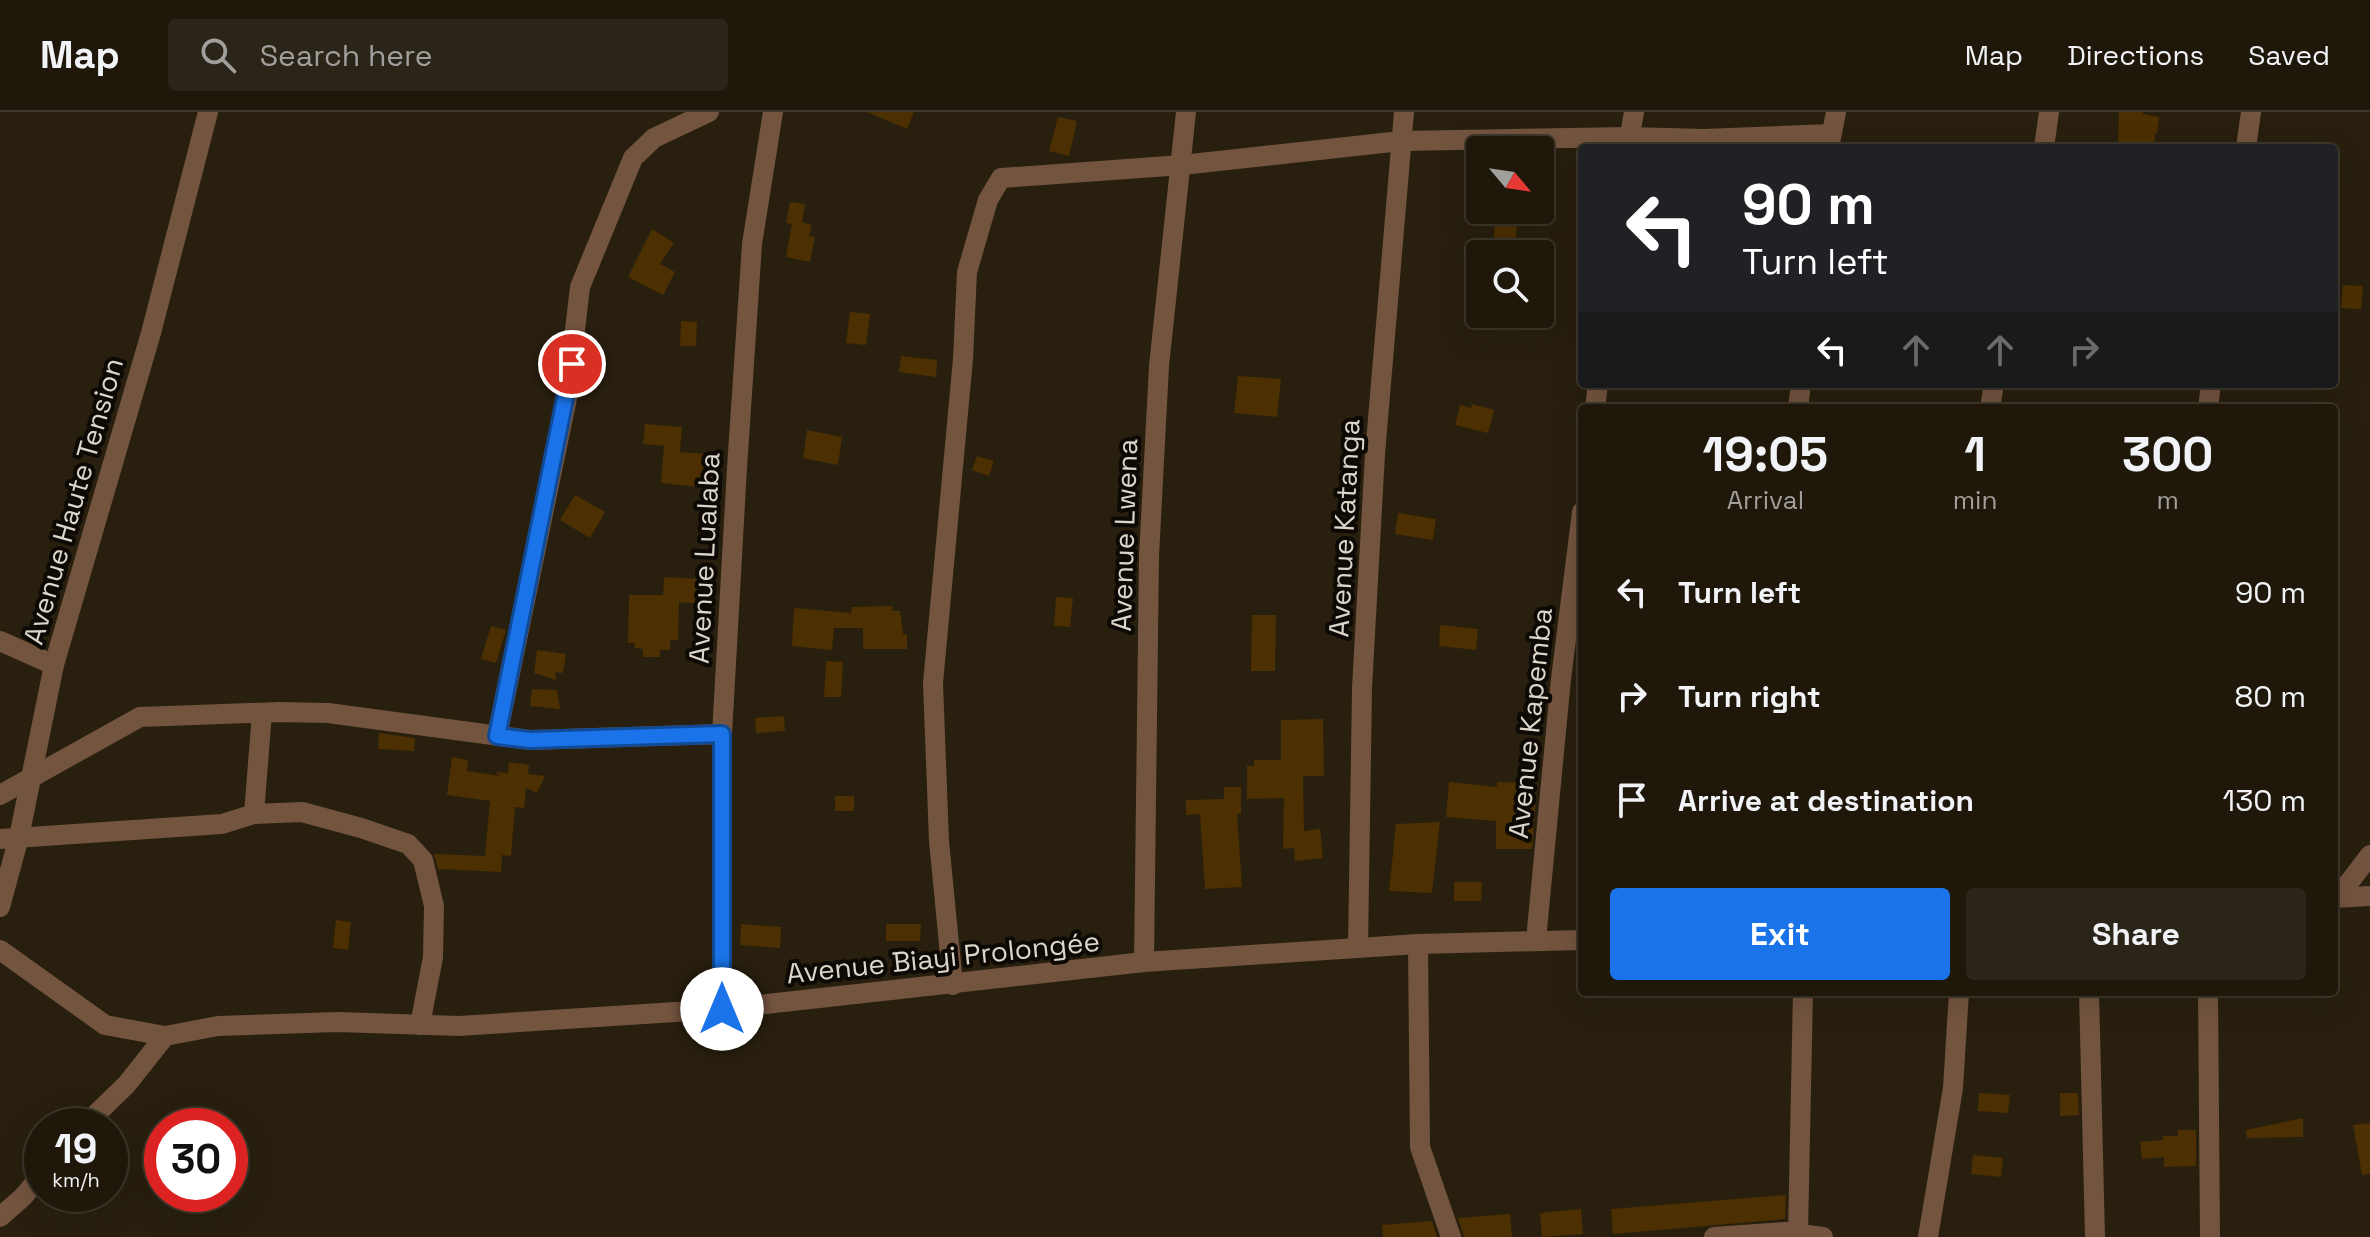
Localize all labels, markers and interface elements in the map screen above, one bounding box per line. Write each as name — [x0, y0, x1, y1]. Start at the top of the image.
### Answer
search box — [168, 19, 728, 91]
text: Map — [40, 31, 120, 79]
icon: search — [196, 33, 240, 77]
text: Search here — [260, 36, 433, 75]
text: Map — [1965, 37, 2023, 73]
text: Directions — [2067, 37, 2204, 73]
text: Saved — [2248, 37, 2330, 73]
north arrow — [1466, 136, 1554, 224]
map controls — [1466, 136, 1554, 328]
text: 90 m — [1742, 169, 1875, 240]
icon: left — [1610, 176, 1714, 280]
text: Turn left — [1742, 239, 1889, 285]
button: search — [1466, 240, 1554, 328]
icon: left — [1810, 328, 1854, 372]
icon: ahead — [1894, 328, 1938, 372]
icon: ahead — [1978, 328, 2022, 372]
icon: right — [2062, 328, 2106, 372]
pin — [538, 330, 606, 398]
icon: arrive — [550, 342, 594, 386]
street label: Avenue Haute Tension — [15, 354, 131, 648]
street label: Avenue Katanga — [1320, 418, 1368, 638]
text: 19:05 — [1703, 424, 1828, 485]
text: 1 — [1964, 424, 1986, 485]
text: 300 — [2122, 424, 2213, 485]
street label: Avenue Lwena — [1103, 438, 1145, 632]
street label: Avenue Lualaba — [680, 451, 728, 665]
text: Arrival — [1727, 483, 1804, 517]
text: min — [1953, 483, 1997, 517]
text: m — [2157, 483, 2179, 517]
icon: left — [1610, 570, 1654, 614]
text: Turn left — [1678, 573, 1801, 612]
text: 90 m — [2235, 573, 2306, 612]
street label: Avenue Kapemba — [1500, 606, 1560, 840]
icon: right — [1610, 674, 1654, 718]
text: Turn right — [1678, 677, 1821, 716]
text: 80 m — [2235, 677, 2306, 716]
icon: arrive — [1610, 778, 1654, 822]
text: Arrive at destination — [1678, 781, 1974, 820]
text: 130 m — [2223, 781, 2306, 820]
button: Exit — [1610, 888, 1950, 980]
button: Share — [1966, 888, 2306, 980]
street label: Avenue Biayi Prolongée — [784, 923, 1102, 991]
position arrow — [680, 967, 764, 1051]
speed limit sign: 30 — [144, 1108, 248, 1212]
text: 19 — [55, 1124, 97, 1175]
text: km/h — [52, 1167, 100, 1193]

